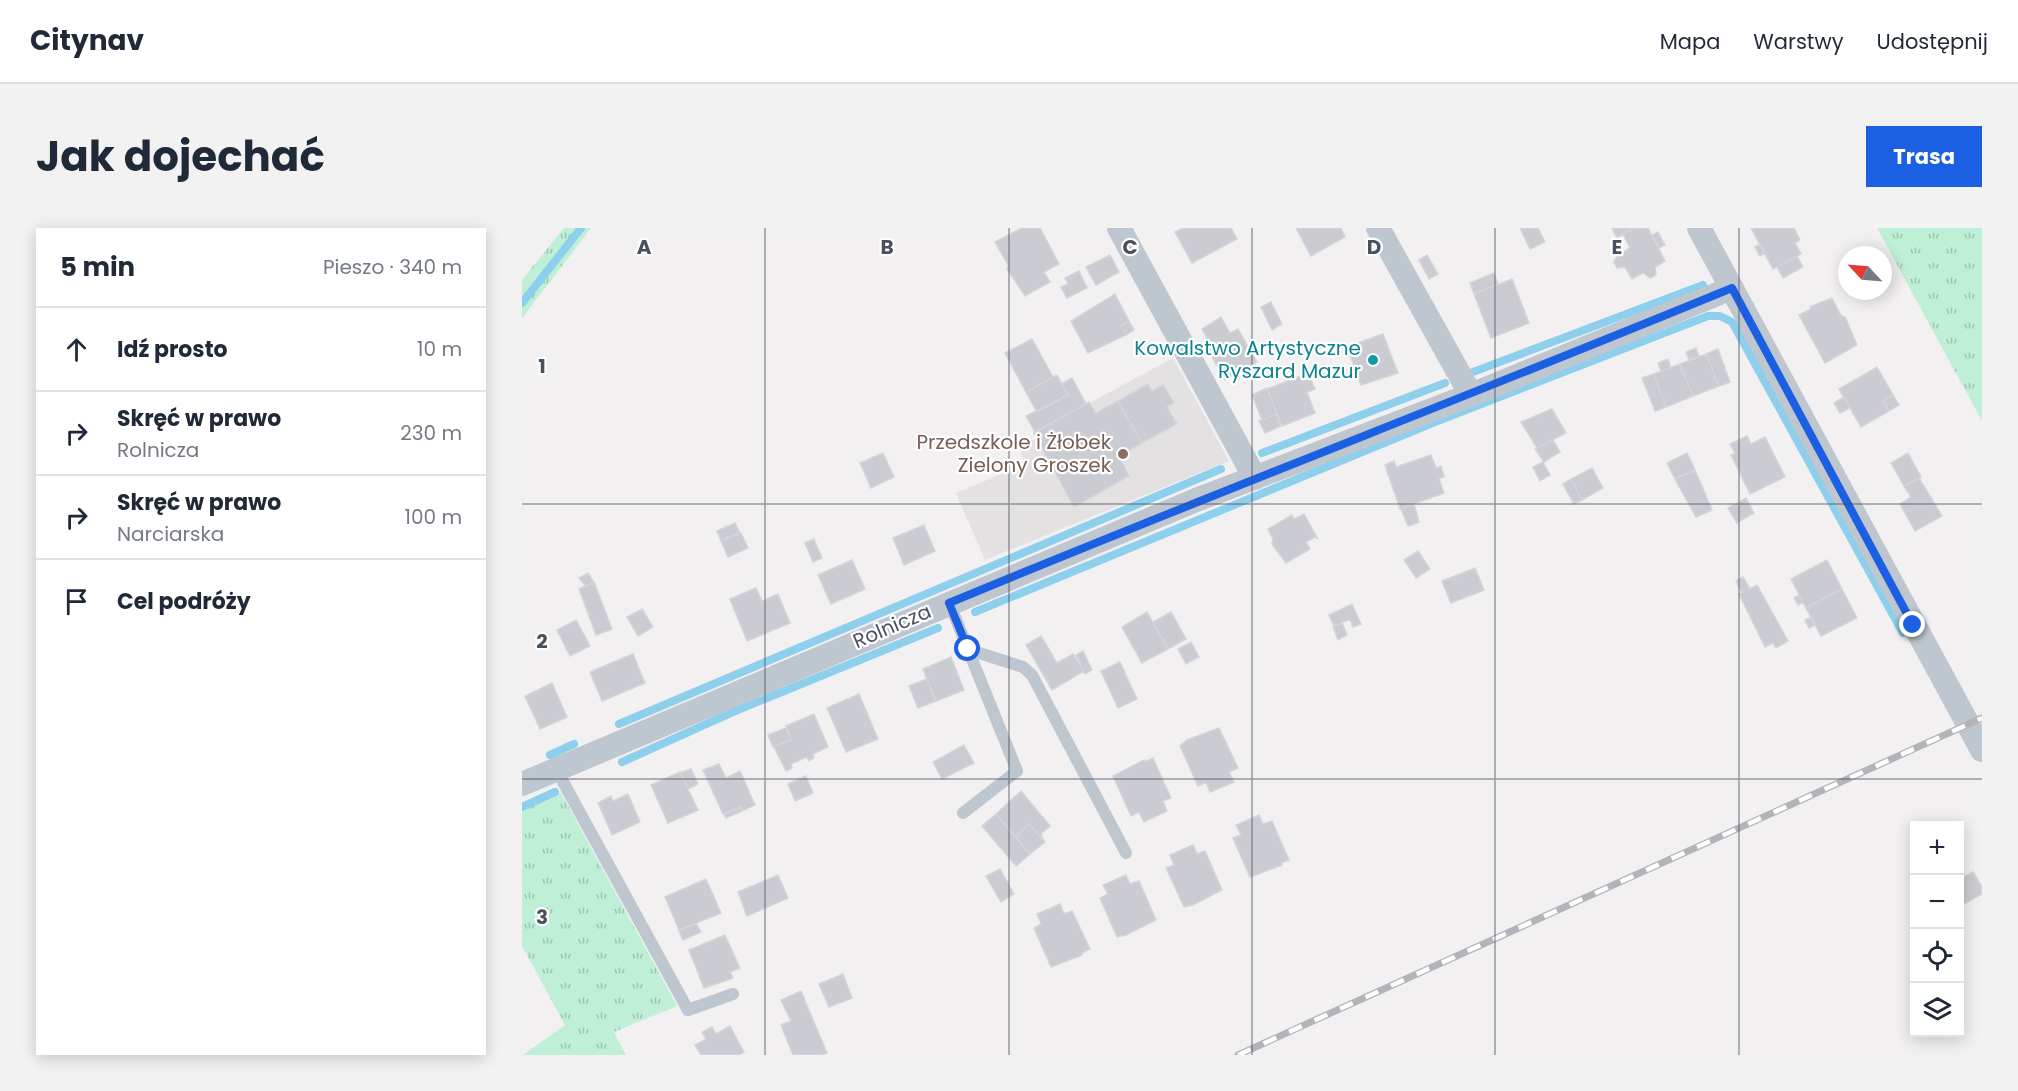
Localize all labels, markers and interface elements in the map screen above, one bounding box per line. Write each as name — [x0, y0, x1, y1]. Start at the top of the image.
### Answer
text: Citynav — [30, 21, 144, 60]
text: Mapa — [1660, 27, 1720, 56]
text: Warstwy — [1753, 27, 1844, 56]
text: Udostępnij — [1877, 27, 1988, 56]
button: Trasa — [1866, 126, 1982, 187]
text: Jak dojechać — [36, 127, 325, 186]
text: A — [637, 233, 652, 261]
text: B — [880, 233, 894, 261]
text: C — [1122, 233, 1138, 261]
text: D — [1367, 233, 1381, 261]
text: E — [1612, 233, 1622, 261]
north arrow — [1838, 246, 1892, 300]
text: 5 min — [60, 249, 135, 285]
text: Pieszo · 340 m — [323, 253, 462, 281]
icon: ahead — [60, 333, 93, 366]
text: Idź prosto — [117, 334, 228, 365]
place label: Kowalstwo Artystyczne Ryszard Mazur — [1134, 334, 1361, 385]
text: 10 m — [417, 335, 462, 363]
text: 1 — [538, 352, 546, 380]
marker: Kowalstwo Artystyczne Ryszard Mazur — [1366, 353, 1380, 367]
text: Skręć w prawo — [117, 403, 281, 434]
icon: right — [60, 417, 93, 450]
text: 230 m — [400, 419, 462, 447]
place label: Przedszkole i Żłobek Zielony Groszek — [917, 428, 1112, 479]
text: Rolnicza — [117, 436, 199, 464]
marker: Przedszkole i Żłobek Zielony Groszek — [1116, 447, 1130, 461]
text: Skręć w prawo — [117, 487, 281, 518]
icon: right — [60, 501, 93, 534]
text: 100 m — [405, 503, 462, 531]
text: Narciarska — [117, 520, 224, 548]
icon: arrive — [60, 585, 93, 618]
text: Cel podróży — [117, 586, 251, 617]
street label: Rolnicza — [849, 597, 935, 655]
route end — [1899, 611, 1925, 637]
text: 2 — [536, 627, 548, 655]
route start — [954, 635, 980, 661]
map controls — [1910, 821, 1964, 1037]
button: + — [1910, 821, 1964, 875]
button: − — [1910, 875, 1964, 929]
text: 3 — [536, 903, 548, 931]
button: locate — [1910, 929, 1964, 983]
button: layers — [1910, 983, 1964, 1037]

